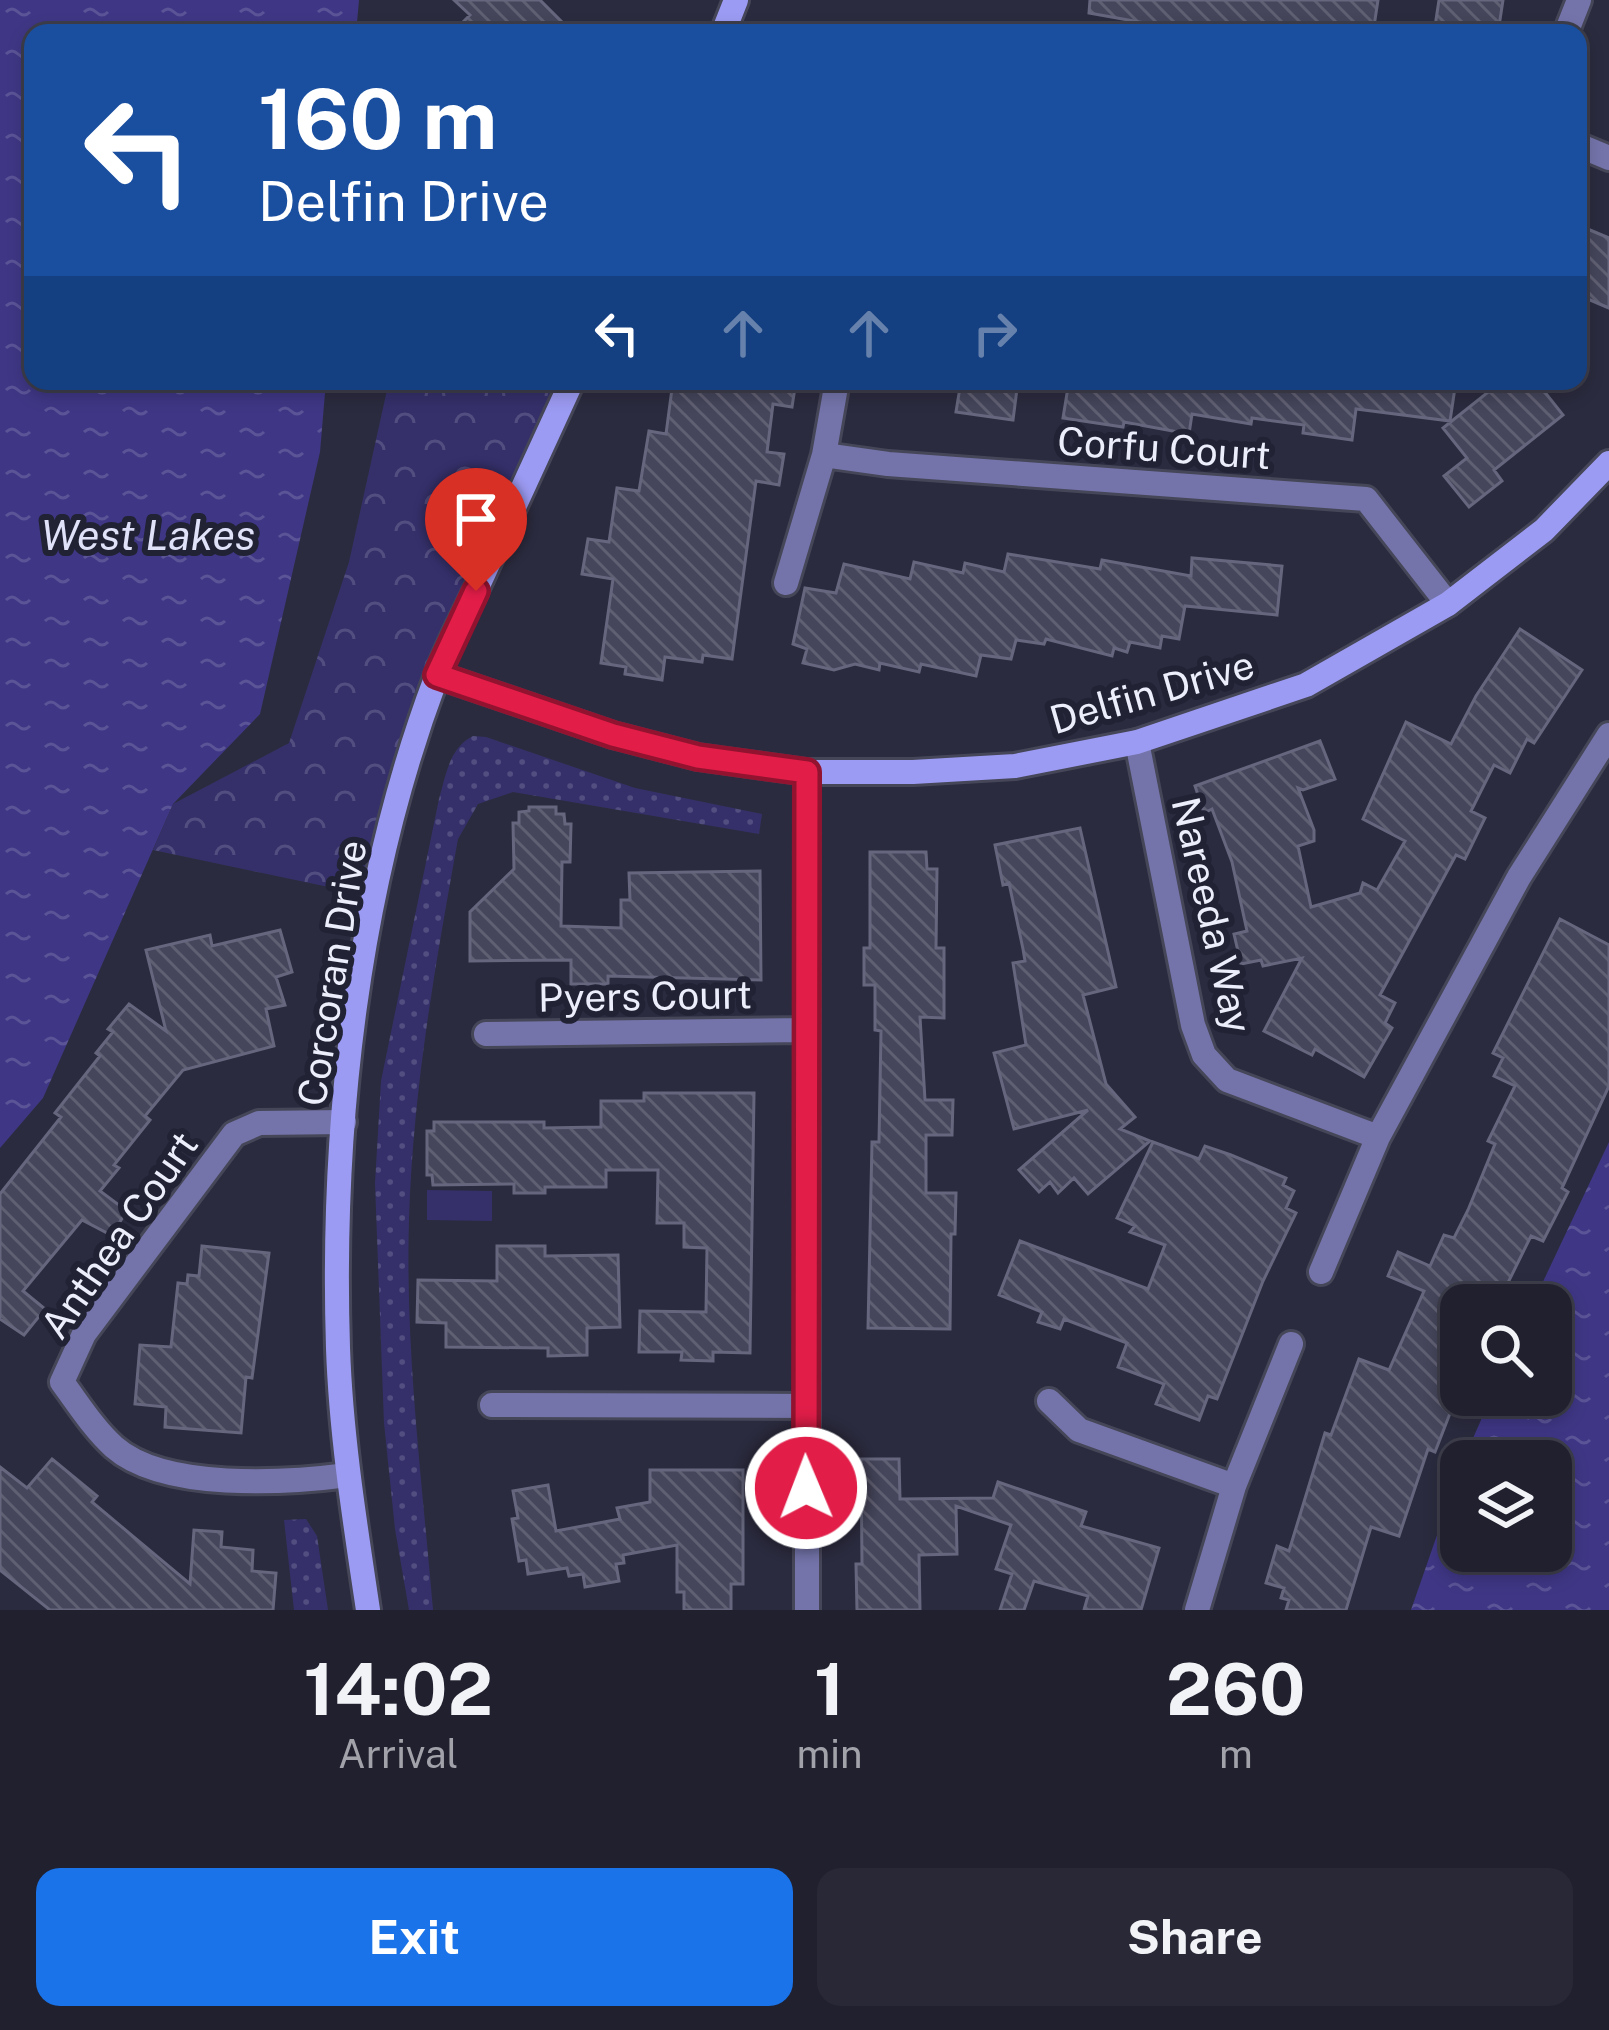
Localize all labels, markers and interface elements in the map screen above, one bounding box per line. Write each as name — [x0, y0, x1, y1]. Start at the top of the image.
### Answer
text: 160 m — [258, 69, 497, 168]
icon: left — [60, 72, 216, 228]
text: Delfin Drive — [258, 170, 549, 233]
icon: left — [584, 300, 650, 366]
icon: ahead — [710, 300, 776, 366]
icon: ahead — [836, 300, 902, 366]
icon: right — [962, 300, 1028, 366]
street label: Corfu Court — [1056, 418, 1272, 478]
pin — [425, 468, 527, 591]
icon: arrive — [443, 486, 509, 552]
water label: West Lakes — [41, 510, 255, 559]
street label: Delfin Drive — [1045, 641, 1259, 743]
street label: Nareeda Way — [1163, 793, 1261, 1037]
street label: Corcoran Drive — [288, 837, 376, 1109]
street label: Pyers Court — [538, 971, 752, 1021]
street label: Anthea Court — [31, 1123, 207, 1347]
map controls — [1440, 1284, 1572, 1572]
button: search — [1440, 1284, 1572, 1416]
position arrow — [743, 1425, 869, 1551]
button: layers — [1440, 1440, 1572, 1572]
text: 14:02 — [303, 1647, 493, 1731]
text: 1 — [814, 1647, 845, 1731]
text: 260 — [1166, 1647, 1306, 1731]
text: Arrival — [338, 1731, 458, 1777]
text: min — [796, 1731, 863, 1777]
text: m — [1219, 1731, 1253, 1777]
button: Exit — [36, 1868, 793, 2006]
button: Share — [817, 1868, 1573, 2006]

